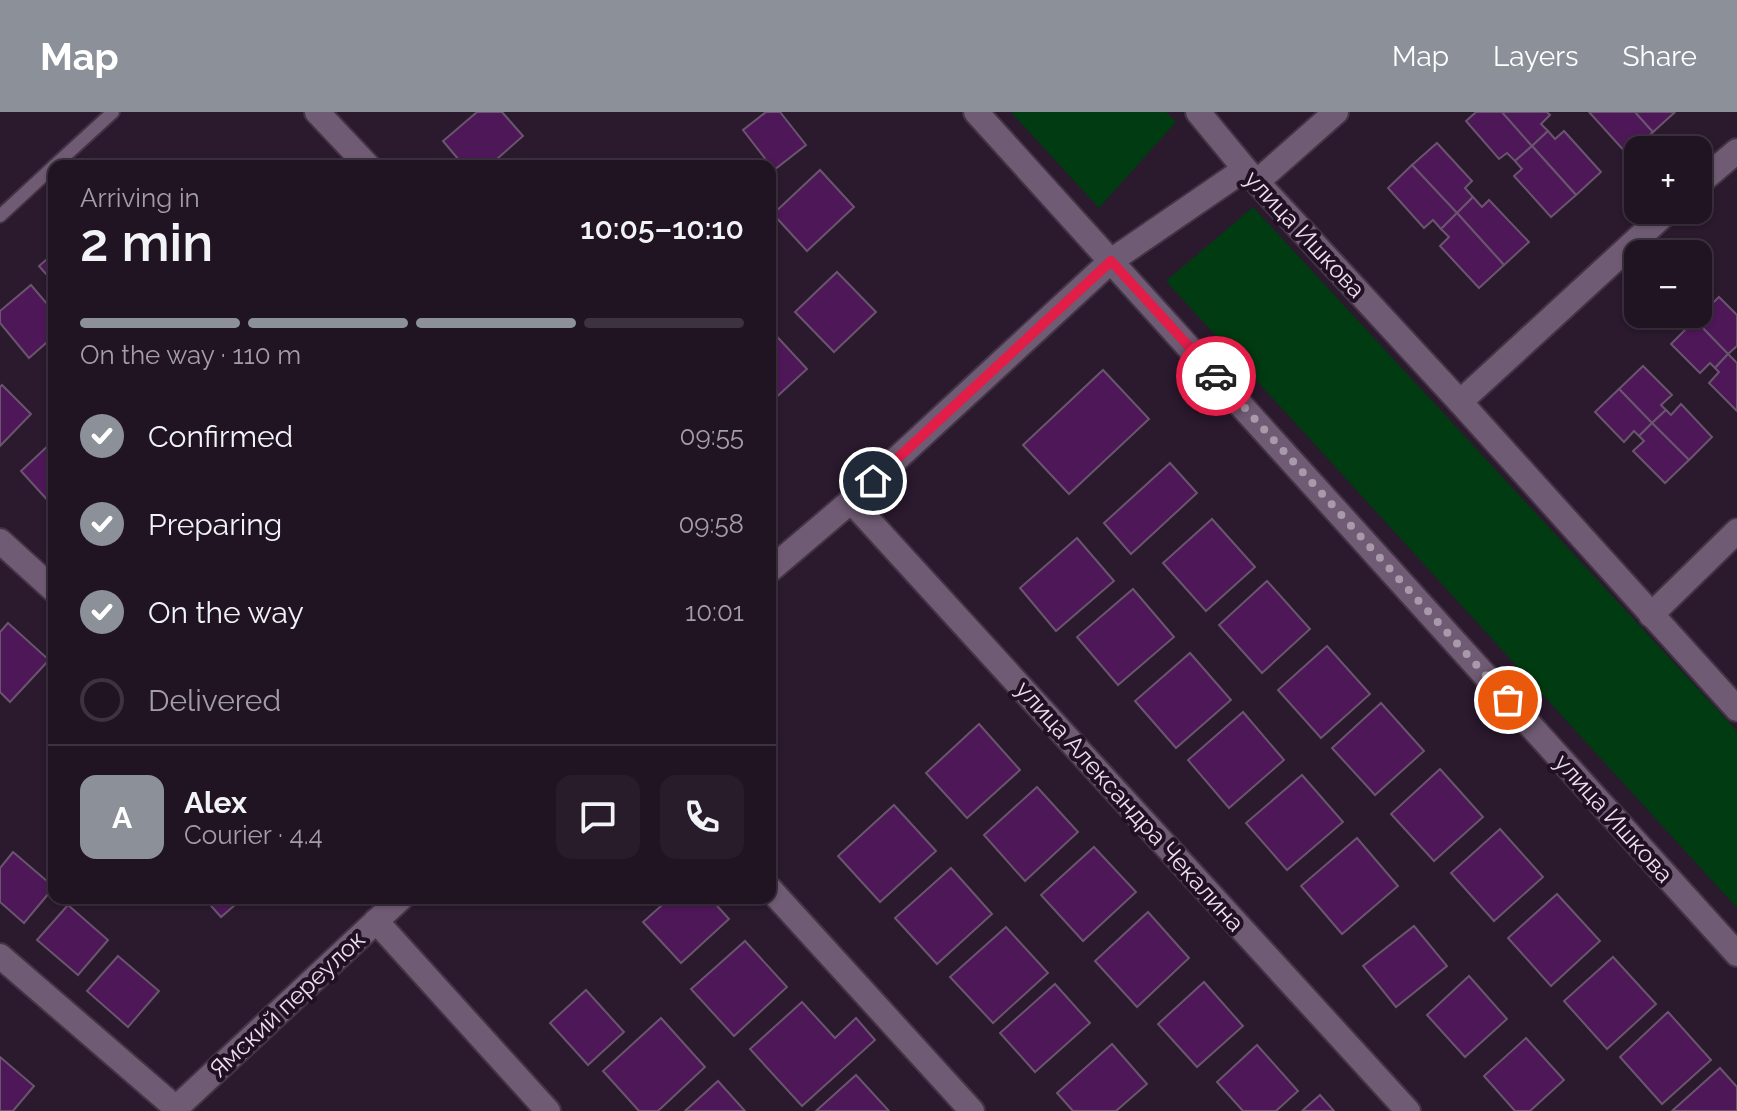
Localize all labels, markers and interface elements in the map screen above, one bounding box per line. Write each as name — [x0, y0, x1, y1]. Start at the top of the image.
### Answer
text: Map — [40, 34, 119, 79]
text: Map — [1392, 40, 1449, 73]
text: Layers — [1493, 40, 1579, 73]
text: Share — [1623, 40, 1697, 73]
map controls — [1624, 136, 1712, 328]
button: + — [1624, 136, 1712, 224]
street label: улица Ишкова — [1239, 164, 1371, 304]
text: Arriving in — [80, 183, 200, 213]
text: 10:05–10:10 — [580, 211, 744, 246]
text: 2 min — [80, 212, 213, 273]
button: − — [1624, 240, 1712, 328]
courier — [1176, 336, 1256, 416]
text: On the way · 110 m — [80, 340, 301, 370]
icon: car — [1194, 354, 1238, 398]
icon: check — [80, 414, 124, 458]
text: Confirmed — [148, 419, 293, 454]
text: 09:55 — [680, 421, 744, 451]
pin — [839, 447, 907, 515]
icon: home — [851, 459, 895, 503]
icon: check — [80, 502, 124, 546]
text: Preparing — [148, 507, 282, 542]
text: 09:58 — [678, 509, 744, 539]
icon: check — [80, 590, 124, 634]
text: On the way — [148, 595, 304, 630]
text: 10:01 — [685, 597, 744, 627]
pin — [1474, 666, 1542, 734]
street label: улица Александра Чекалина — [1010, 675, 1250, 937]
icon: bag — [1486, 678, 1530, 722]
text: Delivered — [148, 683, 281, 718]
street label: улица Ишкова — [1549, 748, 1679, 888]
button: chat — [556, 775, 640, 859]
button: phone — [660, 775, 744, 859]
text: Alex — [184, 785, 247, 820]
text: A — [112, 800, 132, 835]
text: Courier · 4.4 — [184, 820, 323, 850]
street label: Ямский переулок — [203, 924, 371, 1084]

